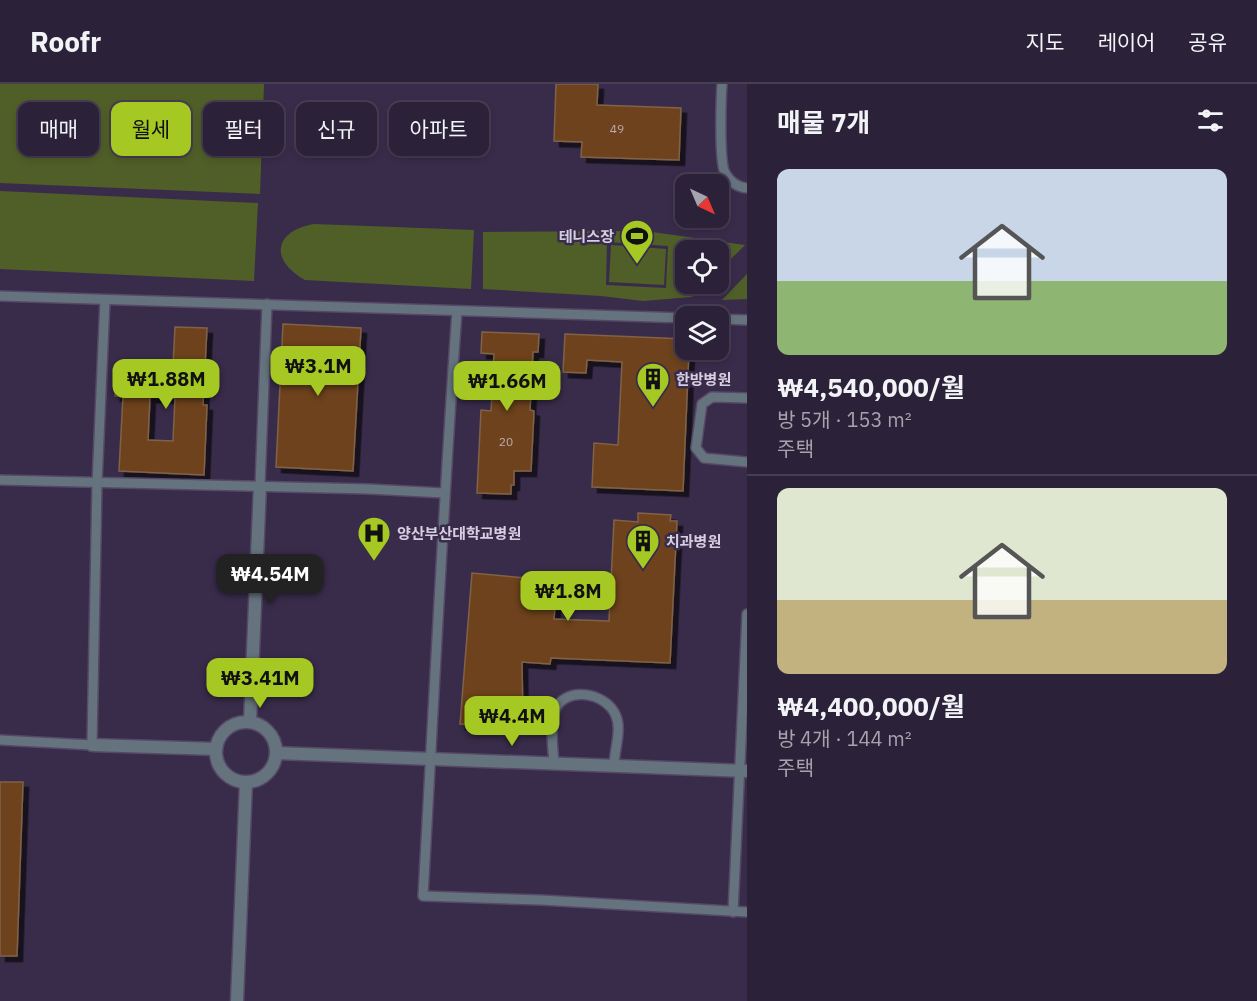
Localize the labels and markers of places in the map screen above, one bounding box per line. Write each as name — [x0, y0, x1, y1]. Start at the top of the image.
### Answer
sports icon: 테니스장 — [619, 218, 655, 265]
place label: 테니스장 — [559, 227, 614, 246]
pin: ₩3.1M — [276, 346, 360, 397]
pin: ₩1.88M — [117, 359, 215, 410]
pin: ₩1.66M — [458, 361, 556, 412]
building icon: 한방병원 — [635, 361, 671, 408]
place label: 한방병원 — [676, 370, 731, 389]
hospital icon: 양산부산대학교병원 — [356, 515, 392, 562]
building icon: 치과병원 — [625, 523, 661, 570]
place label: 양산부산대학교병원 — [397, 524, 521, 543]
place label: 치과병원 — [666, 532, 721, 551]
pin: ₩4.54M — [221, 554, 319, 605]
pin: ₩1.8M — [526, 571, 610, 622]
pin: ₩3.41M — [211, 658, 309, 709]
pin: ₩4.4M — [470, 696, 554, 747]

